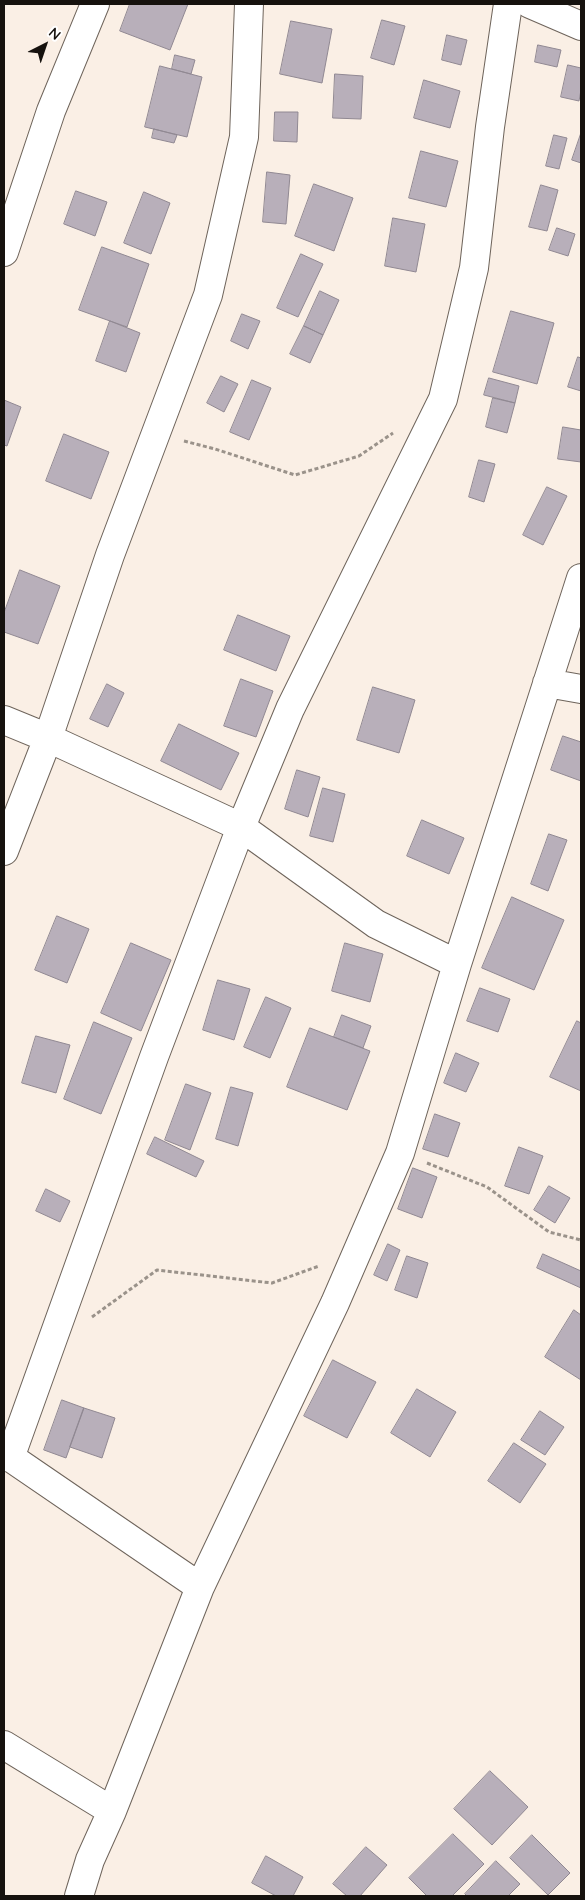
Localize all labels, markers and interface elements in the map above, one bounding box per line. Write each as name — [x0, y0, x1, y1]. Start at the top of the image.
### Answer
north arrow — [20, 20, 70, 70]
text: N — [45, 24, 65, 44]

